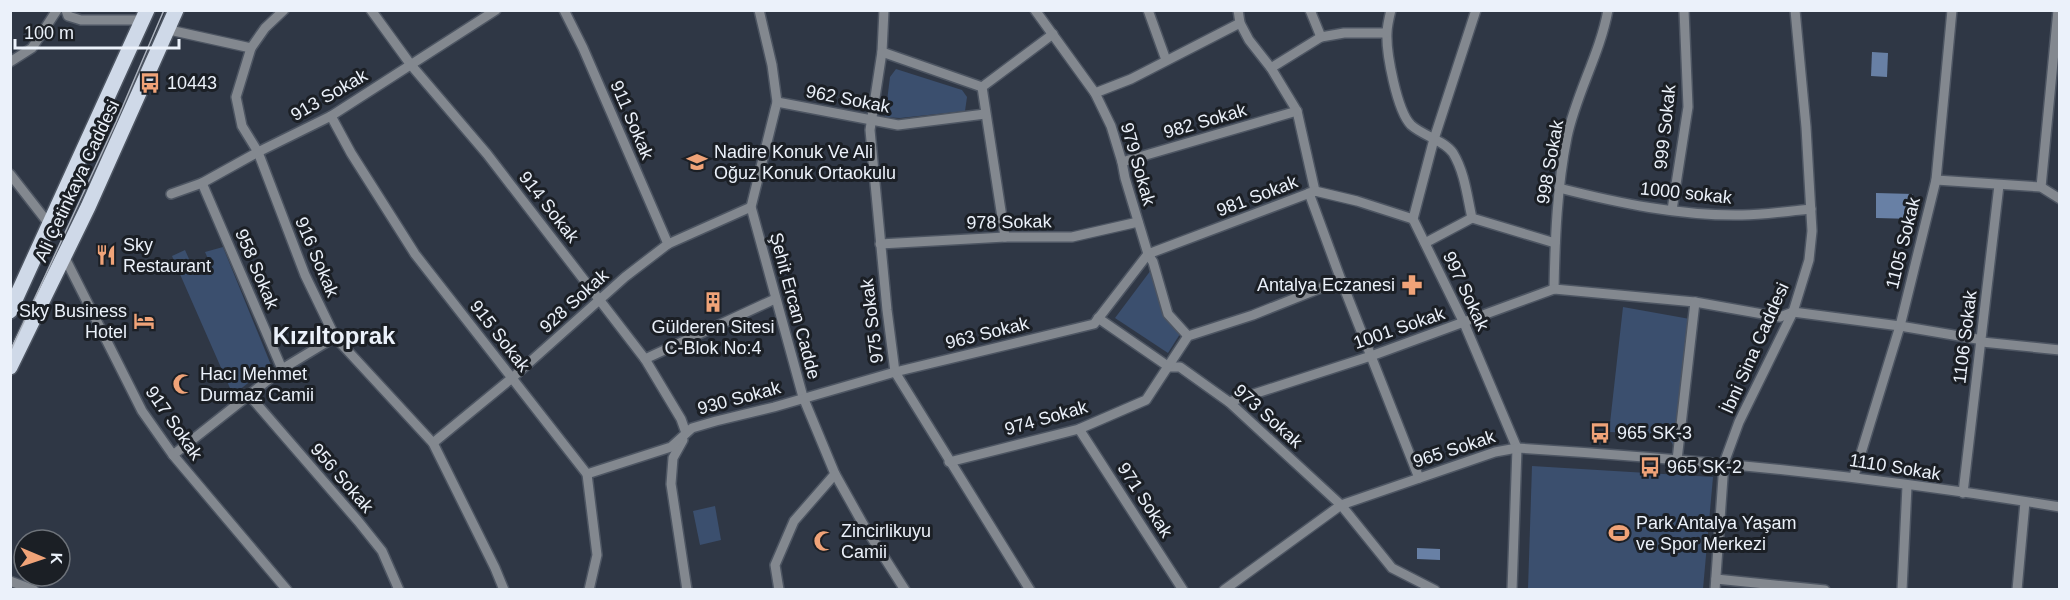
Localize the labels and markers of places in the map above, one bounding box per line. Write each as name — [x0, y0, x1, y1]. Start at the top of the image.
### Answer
bus stop icon: 10443 — [138, 71, 162, 95]
place label: 10443 — [167, 73, 217, 93]
place label: Nadire Konuk Ve Ali Oğuz Konuk Ortaokulu — [714, 142, 896, 183]
school or university icon: Nadire Konuk Ve Ali Oğuz Konuk Ortaokulu — [685, 150, 709, 174]
place label: Sky Restaurant — [123, 235, 211, 276]
restaurant icon: Sky Restaurant — [94, 243, 118, 267]
pharmacy icon: Antalya Eczanesi — [1400, 273, 1424, 297]
place label: Antalya Eczanesi — [1257, 275, 1395, 295]
building icon: Gülderen Sitesi C-Blok No:4 — [701, 290, 725, 314]
place label: Sky Business Hotel — [19, 301, 127, 342]
hotel icon: Sky Business Hotel — [132, 309, 156, 333]
place label: Gülderen Sitesi C-Blok No:4 — [651, 317, 775, 358]
place label: Hacı Mehmet Durmaz Camii — [200, 364, 314, 405]
mosque icon: Hacı Mehmet Durmaz Camii — [171, 372, 195, 396]
bus stop icon: 965 SK-3 — [1588, 421, 1612, 445]
place label: 965 SK-3 — [1617, 423, 1692, 443]
bus stop icon: 965 SK-2 — [1638, 455, 1662, 479]
place label: 965 SK-2 — [1667, 457, 1742, 477]
place label: Park Antalya Yaşam ve Spor Merkezi — [1636, 513, 1796, 554]
place label: Zincirlikuyu Camii — [841, 521, 931, 562]
sports icon: Park Antalya Yaşam ve Spor Merkezi — [1607, 521, 1631, 545]
mosque icon: Zincirlikuyu Camii — [812, 529, 836, 553]

